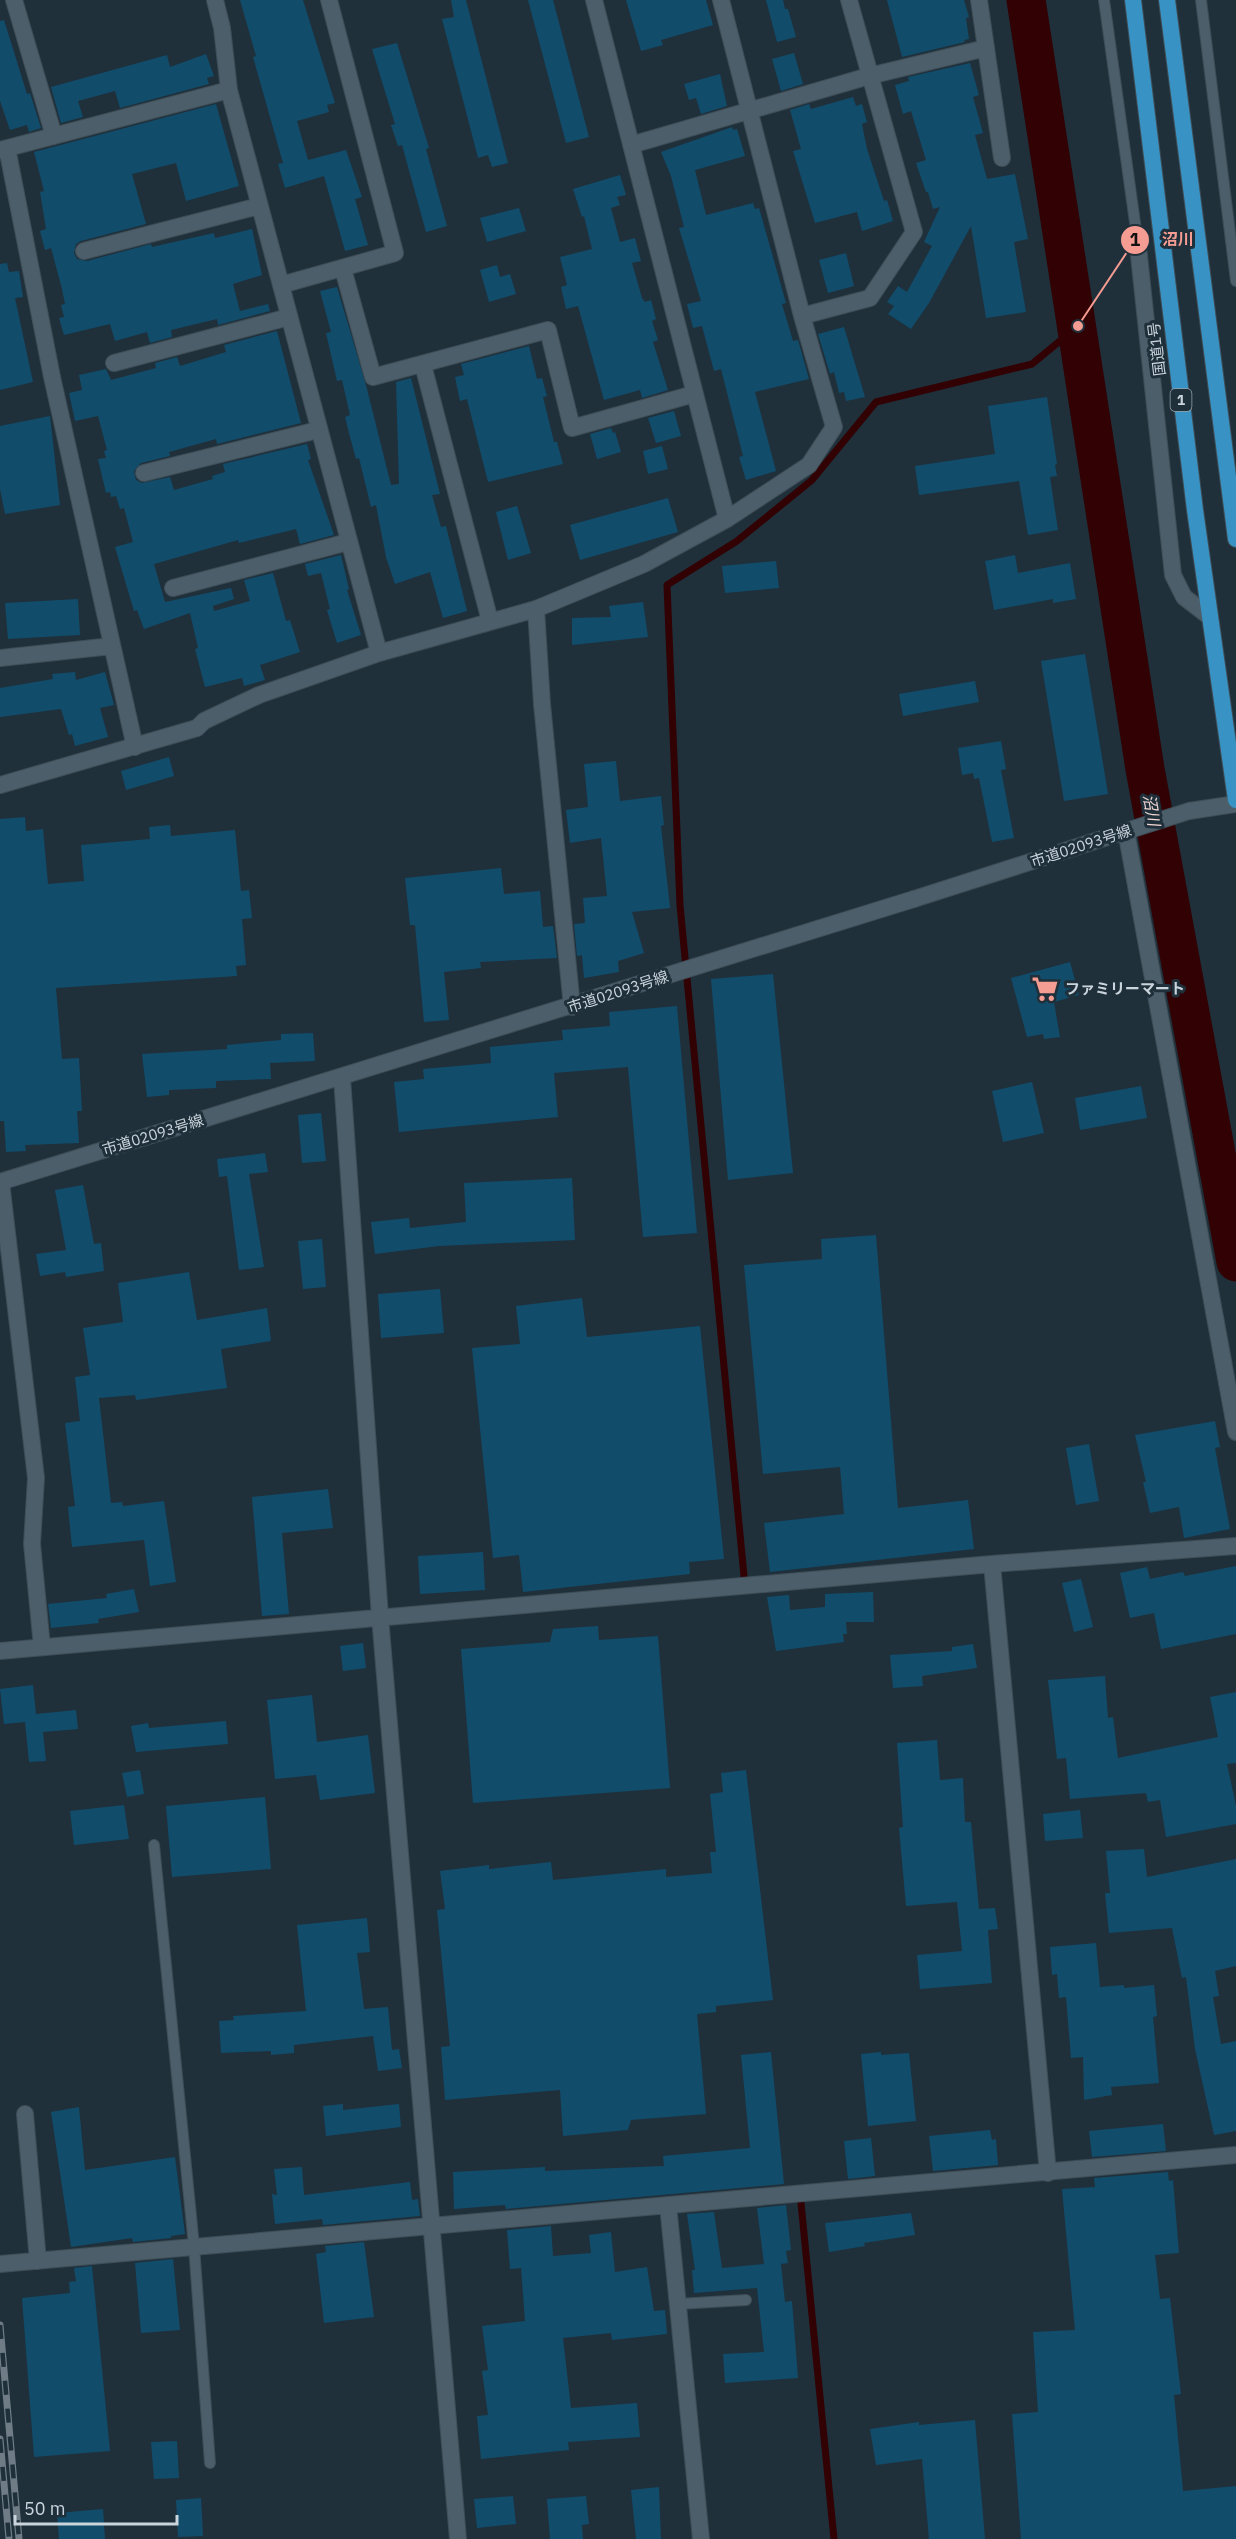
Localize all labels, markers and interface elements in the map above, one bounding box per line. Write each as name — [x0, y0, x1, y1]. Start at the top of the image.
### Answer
callout: 沼川 — [1120, 223, 1206, 257]
text: 1 — [1130, 228, 1141, 251]
text: 沼川 — [1162, 229, 1194, 249]
street label: 国道1号 — [1144, 321, 1169, 377]
road number: 1 — [1170, 389, 1192, 411]
water label: 沼川 — [1139, 792, 1165, 829]
street label: 市道02093号線 — [1028, 820, 1134, 871]
street label: 市道02093号線 — [565, 966, 671, 1017]
supermarket icon: ファミリーマート — [1030, 974, 1060, 1004]
place label: ファミリーマート — [1065, 979, 1185, 998]
street label: 市道02093号線 — [100, 1110, 206, 1159]
scale bar — [15, 2488, 177, 2526]
text: 50 m — [24, 2497, 66, 2520]

